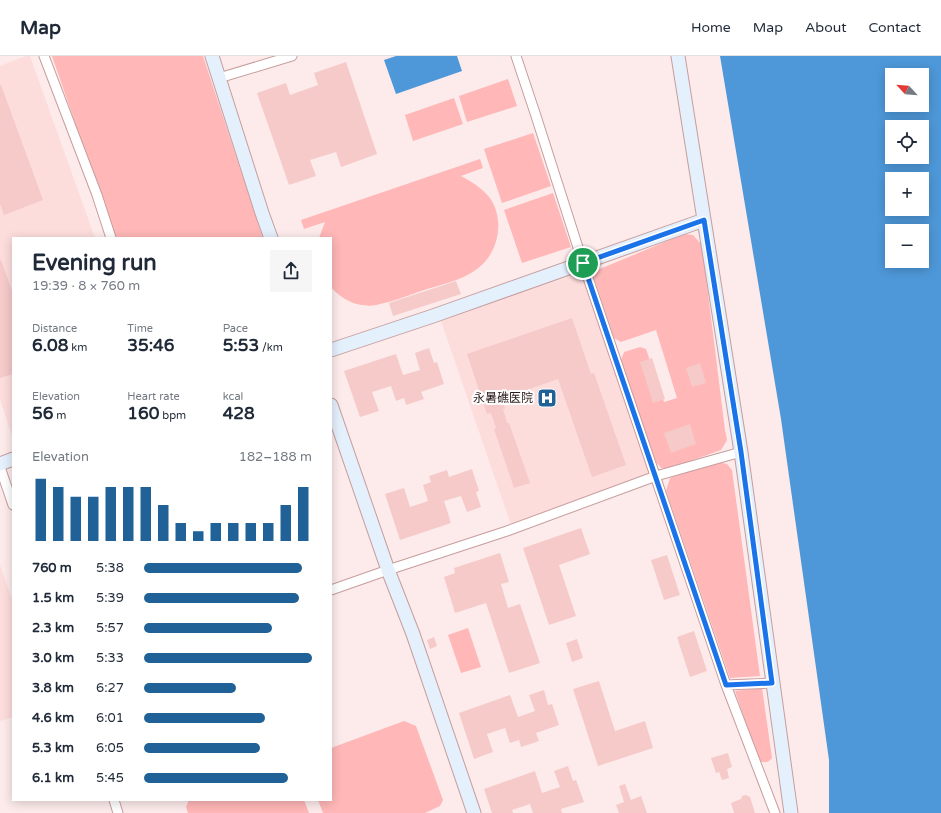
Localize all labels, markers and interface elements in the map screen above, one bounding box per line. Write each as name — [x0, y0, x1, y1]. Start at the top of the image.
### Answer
text: Map — [20, 17, 61, 39]
text: Home — [691, 19, 731, 36]
text: Map — [753, 19, 783, 36]
text: About — [805, 19, 847, 36]
text: Contact — [869, 19, 921, 36]
north arrow — [885, 68, 929, 112]
map controls — [885, 68, 929, 268]
button: locate — [885, 120, 929, 164]
button: + — [885, 172, 929, 216]
button: − — [885, 224, 929, 268]
pin — [566, 246, 600, 280]
text: Evening run — [32, 250, 157, 276]
button: share — [270, 250, 312, 292]
icon: arrive — [572, 252, 594, 274]
text: 19:39 · 8 × 760 m — [32, 278, 140, 294]
text: Distance — [32, 322, 77, 335]
text: Time — [127, 322, 153, 335]
text: Pace — [223, 322, 248, 335]
text: 6.08 — [32, 335, 68, 356]
text: 35:46 — [127, 335, 174, 356]
text: 5:53 — [223, 335, 259, 356]
text: km — [68, 341, 87, 354]
text: /km — [259, 341, 283, 354]
hospital icon: 永暑礁医院 — [536, 387, 558, 409]
text: Elevation — [32, 390, 80, 403]
text: Heart rate — [127, 390, 180, 403]
text: kcal — [223, 390, 243, 403]
place label: 永暑礁医院 — [473, 391, 533, 405]
text: 56 — [32, 403, 53, 424]
text: 160 — [127, 403, 159, 424]
text: 428 — [223, 403, 255, 424]
text: m — [53, 409, 66, 422]
text: bpm — [159, 409, 186, 422]
text: Elevation — [32, 449, 89, 465]
text: 182–188 m — [239, 449, 312, 465]
text: 760 m — [32, 560, 72, 576]
text: 5:38 — [96, 560, 124, 576]
text: 1.5 km — [32, 590, 74, 606]
text: 5:39 — [96, 590, 124, 606]
text: 2.3 km — [32, 620, 74, 636]
text: 5:57 — [96, 620, 124, 636]
text: 3.0 km — [32, 650, 74, 666]
text: 5:33 — [96, 650, 124, 666]
text: 3.8 km — [32, 680, 74, 696]
text: 6:27 — [96, 680, 124, 696]
text: 4.6 km — [32, 710, 74, 726]
text: 6:01 — [96, 710, 124, 726]
text: 5.3 km — [32, 740, 74, 756]
text: 6:05 — [96, 740, 124, 756]
text: 6.1 km — [32, 770, 74, 786]
text: 5:45 — [96, 770, 124, 786]

